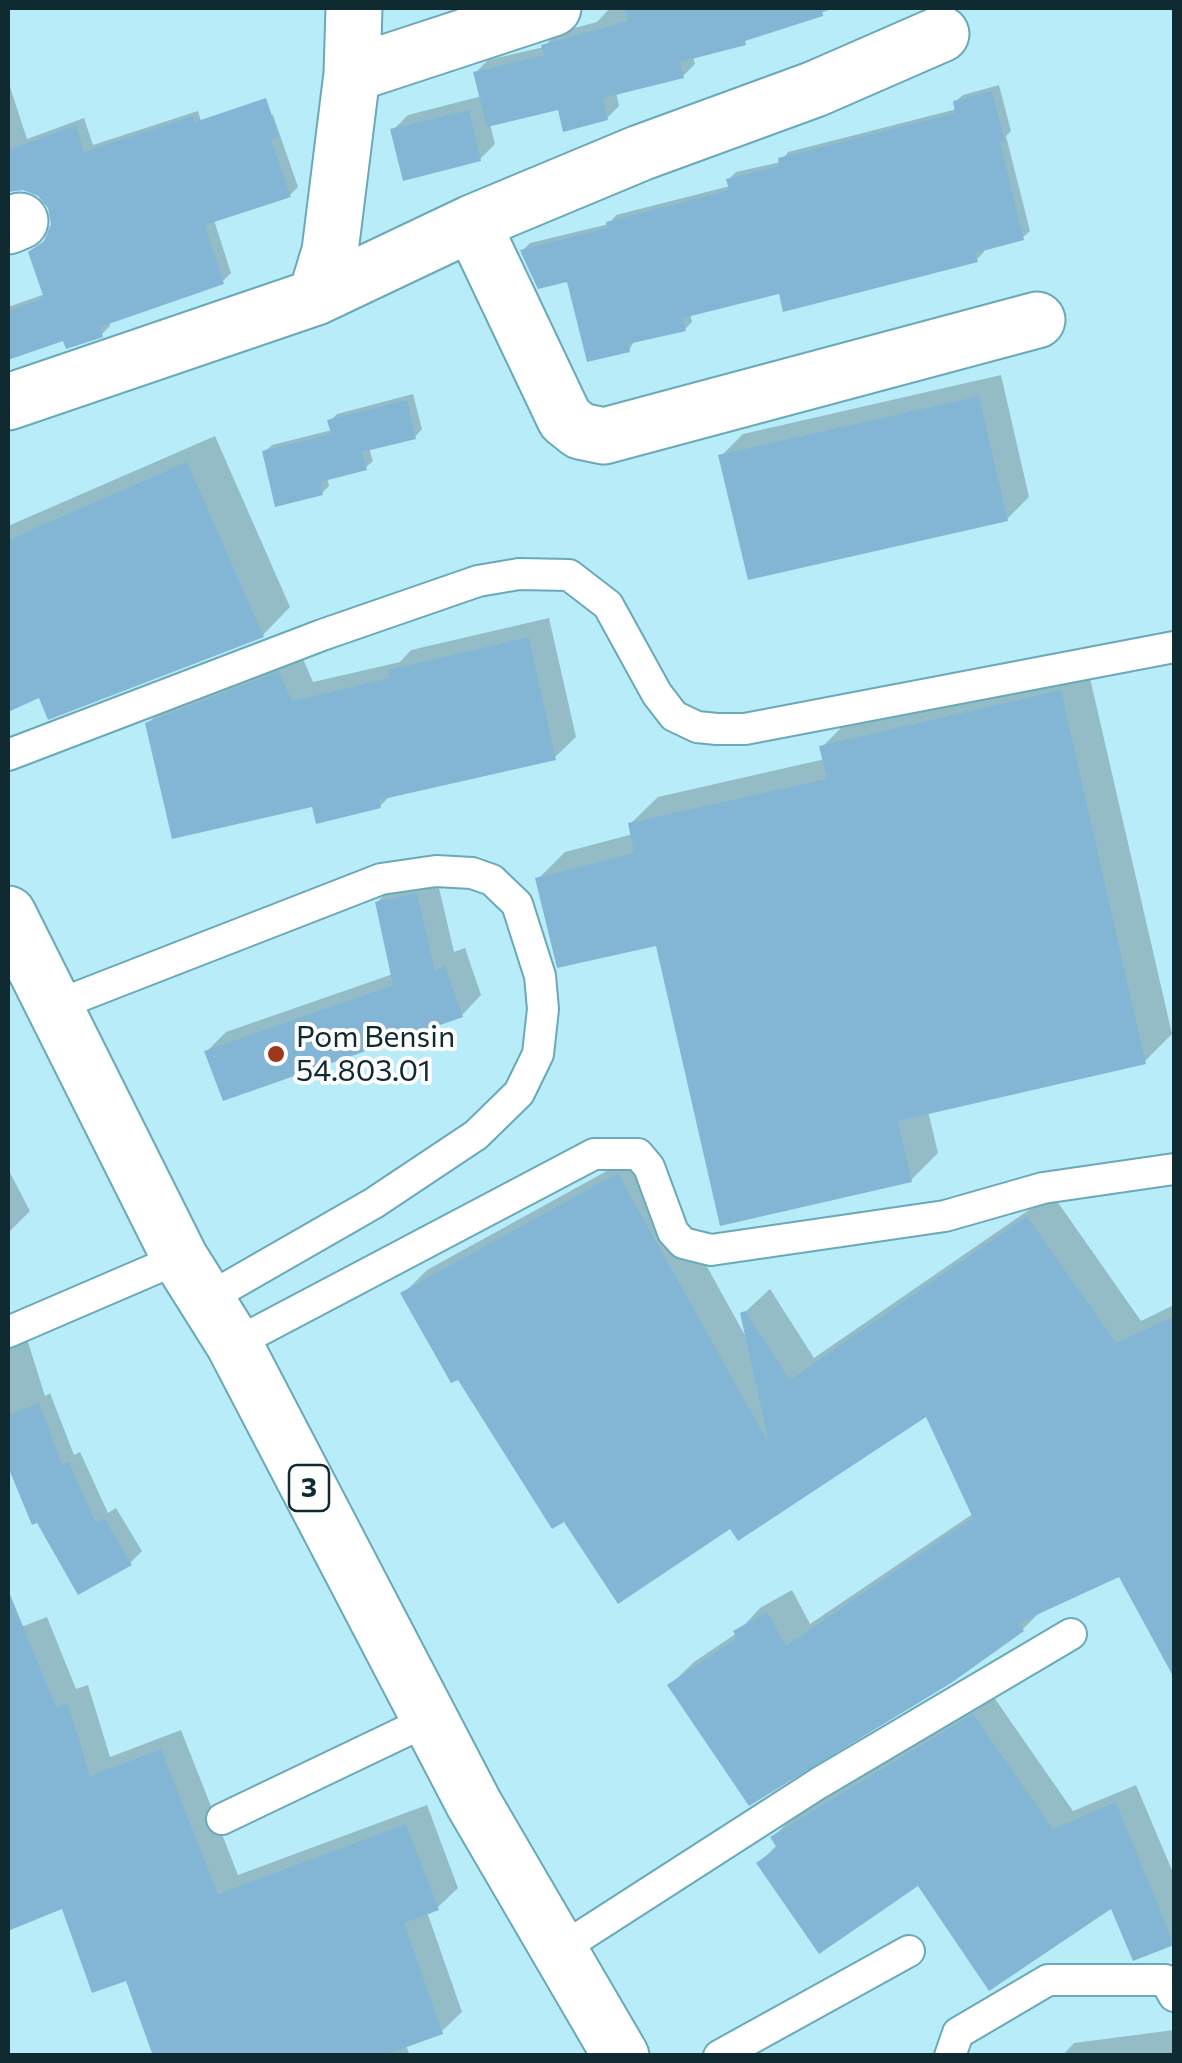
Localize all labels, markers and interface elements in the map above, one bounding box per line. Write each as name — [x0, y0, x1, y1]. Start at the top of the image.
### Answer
place label: Pom Bensin 54.803.01 — [296, 1019, 455, 1090]
marker: Pom Bensin 54.803.01 — [265, 1043, 287, 1065]
road number: 3 — [289, 1465, 329, 1511]

